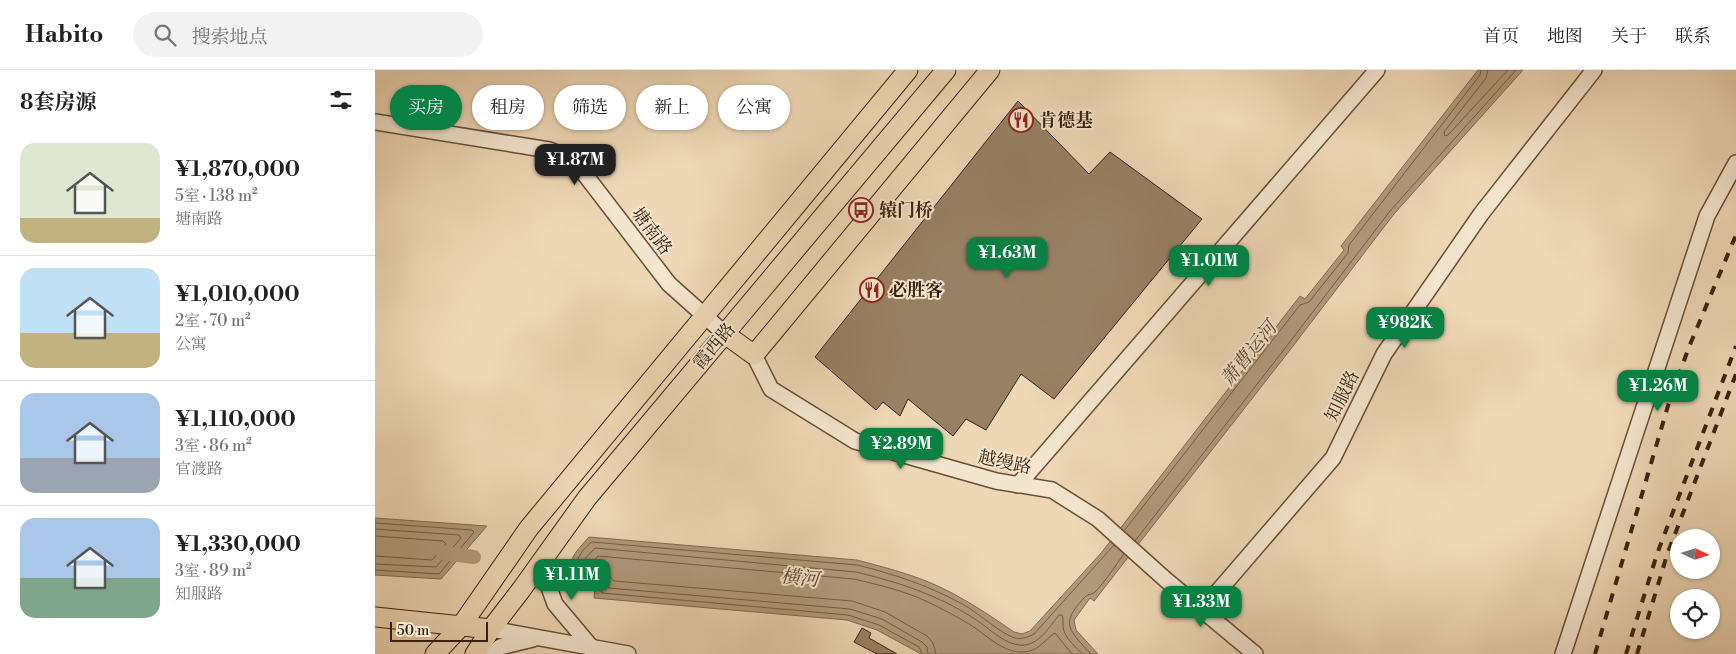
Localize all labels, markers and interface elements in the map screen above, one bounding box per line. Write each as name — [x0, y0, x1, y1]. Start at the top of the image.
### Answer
search box — [133, 12, 483, 57]
text: Habito — [25, 20, 103, 50]
icon: search — [151, 21, 179, 49]
text: 搜索地点 — [191, 25, 267, 49]
text: 首页 — [1483, 25, 1519, 48]
text: 地图 — [1547, 25, 1583, 48]
text: 关于 — [1611, 25, 1647, 48]
text: 联系 — [1675, 25, 1711, 48]
chip: 买房 — [390, 85, 462, 130]
chip: 租房 — [472, 85, 544, 130]
chip: 筛选 — [554, 85, 626, 130]
chip: 新上 — [636, 85, 708, 130]
chip: 公寓 — [718, 85, 790, 130]
icon: filters — [327, 86, 355, 114]
text: 8套房源 — [20, 90, 96, 116]
restaurant icon: 肯德基 — [1008, 107, 1034, 133]
place label: 肯德基 — [1039, 109, 1093, 132]
pin: ¥1.87M — [534, 144, 616, 186]
text: ¥1.87M — [546, 150, 604, 170]
text: ¥1,870,000 — [175, 157, 300, 183]
icon: home — [60, 163, 120, 223]
text: 5室 · 138 m² — [175, 186, 258, 206]
bus stop icon: 辕门桥 — [848, 197, 874, 223]
place label: 辕门桥 — [879, 199, 933, 222]
street label: 塘南路 — [626, 203, 677, 260]
text: 塘南路 — [175, 209, 223, 229]
pin: ¥1.63M — [966, 236, 1048, 279]
text: ¥1.63M — [978, 243, 1037, 263]
pin: ¥1.01M — [1168, 244, 1250, 287]
text: ¥1.01M — [1180, 251, 1238, 271]
restaurant icon: 必胜客 — [859, 277, 885, 303]
place label: 必胜客 — [889, 279, 943, 302]
text: ¥1,010,000 — [175, 282, 299, 308]
icon: home — [60, 288, 120, 348]
pin: ¥982K — [1370, 306, 1440, 349]
text: 2室 · 70 m² — [175, 311, 251, 331]
text: ¥982K — [1377, 313, 1433, 333]
water label: 萧曹运河 — [1216, 314, 1284, 391]
street label: 霞西路 — [688, 318, 741, 374]
text: 公寓 — [175, 334, 207, 354]
street label: 知服路 — [1320, 367, 1365, 426]
pin: ¥1.26M — [1617, 370, 1699, 412]
text: ¥1.26M — [1628, 376, 1688, 396]
text: ¥1,110,000 — [175, 407, 296, 433]
icon: home — [60, 413, 120, 473]
pin: ¥2.89M — [860, 428, 942, 470]
text: ¥2.89M — [870, 434, 932, 454]
text: 3室 · 86 m² — [175, 436, 252, 456]
street label: 越缦路 — [976, 446, 1034, 479]
text: 官渡路 — [175, 459, 223, 479]
north arrow — [1670, 529, 1720, 579]
map controls — [1670, 529, 1720, 639]
text: ¥1,330,000 — [175, 532, 301, 558]
icon: home — [60, 538, 120, 598]
pin: ¥1.11M — [531, 558, 613, 601]
text: 3室 · 89 m² — [175, 561, 252, 581]
water label: 横河 — [780, 564, 823, 592]
text: ¥1.11M — [544, 565, 600, 585]
text: 知服路 — [175, 584, 223, 604]
pin: ¥1.33M — [1160, 586, 1242, 628]
button: locate — [1670, 589, 1720, 639]
text: ¥1.33M — [1172, 592, 1230, 612]
scale bar — [390, 619, 487, 642]
text: 50 m — [397, 622, 429, 640]

